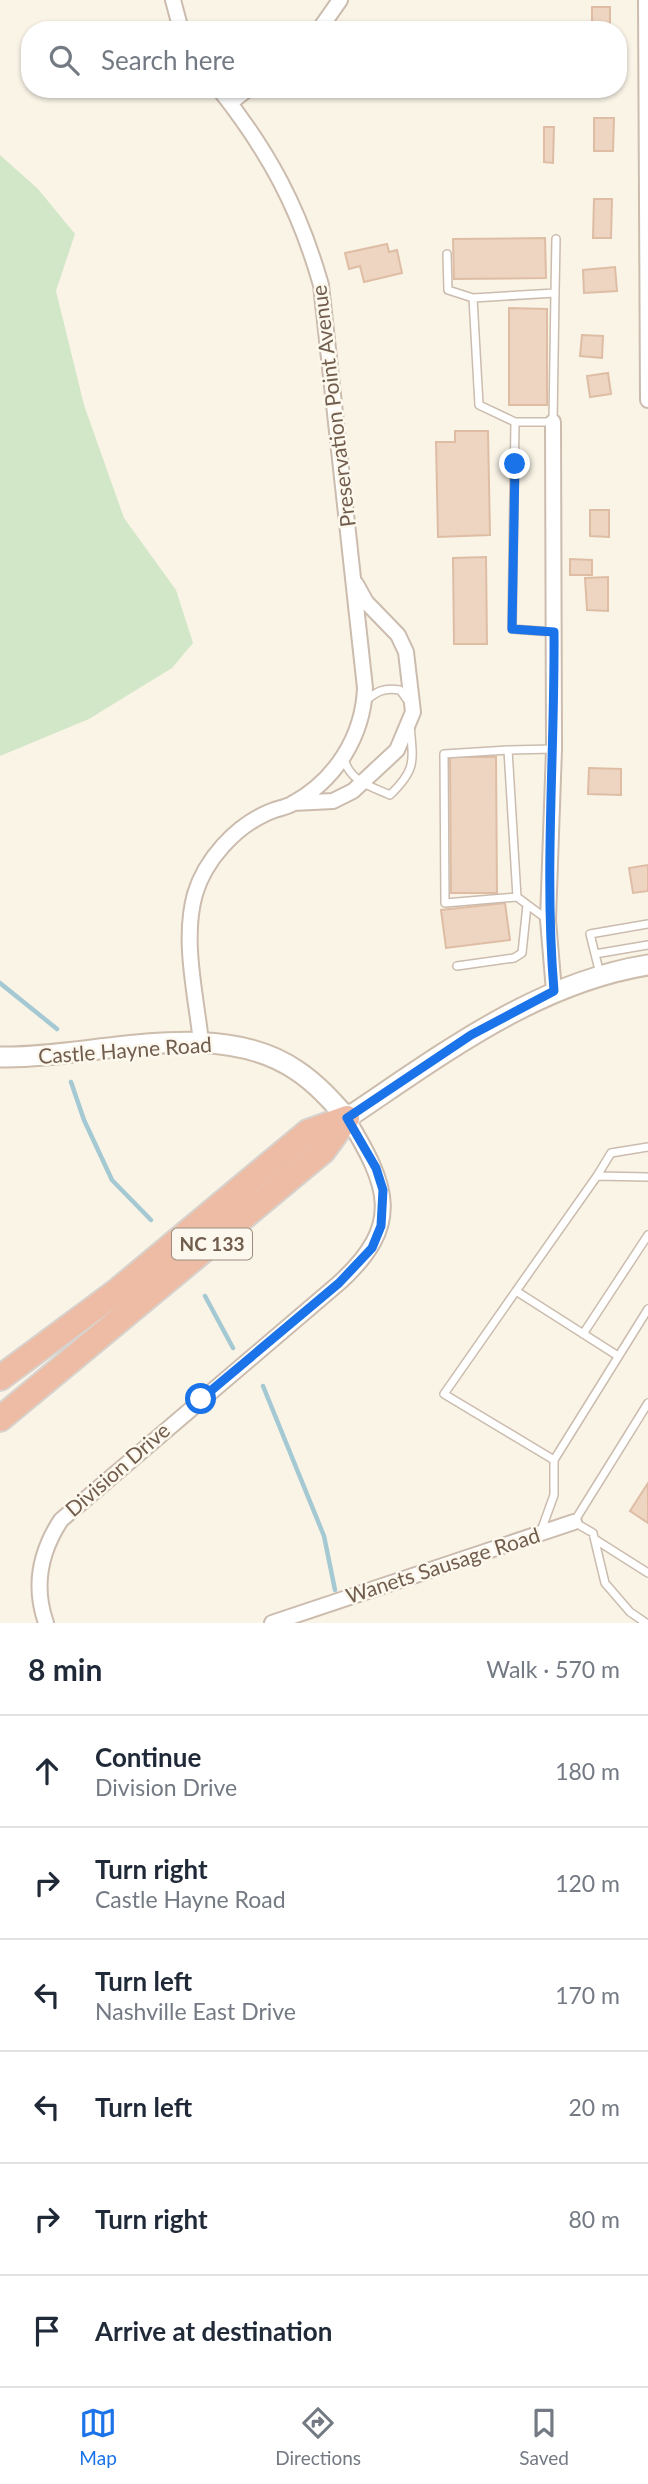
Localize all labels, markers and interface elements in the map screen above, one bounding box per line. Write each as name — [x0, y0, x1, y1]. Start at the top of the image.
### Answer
search box — [21, 21, 627, 98]
icon: search — [45, 41, 83, 79]
text: Search here — [101, 44, 235, 76]
street label: Preservation Point Avenue — [305, 284, 360, 529]
route end — [499, 448, 530, 479]
street label: Castle Hayne Road — [37, 1031, 213, 1068]
road number: NC 133 — [172, 1228, 252, 1260]
route start — [185, 1383, 216, 1414]
street label: Division Drive — [60, 1417, 174, 1521]
street label: Wanets Sausage Road — [342, 1521, 543, 1608]
text: 8 min — [28, 1651, 102, 1687]
text: Walk · 570 m — [486, 1655, 620, 1683]
text: Continue — [95, 1741, 201, 1773]
icon: ahead — [28, 1752, 66, 1790]
text: 180 m — [555, 1757, 620, 1785]
text: Division Drive — [95, 1773, 237, 1801]
text: Turn right — [95, 1853, 208, 1885]
icon: right — [28, 1864, 66, 1902]
text: 120 m — [555, 1869, 620, 1897]
text: Castle Hayne Road — [95, 1885, 286, 1913]
text: Turn left — [95, 1965, 192, 1997]
icon: left — [28, 1976, 66, 2014]
text: 170 m — [555, 1981, 620, 2009]
text: Nashville East Drive — [95, 1997, 296, 2025]
icon: left — [28, 2088, 66, 2126]
text: Turn left — [95, 2091, 192, 2123]
text: 20 m — [569, 2093, 620, 2121]
icon: right — [28, 2200, 66, 2238]
text: Turn right — [95, 2203, 208, 2235]
text: 80 m — [569, 2205, 620, 2233]
icon: arrive — [28, 2312, 66, 2350]
text: Arrive at destination — [95, 2315, 332, 2347]
tab: Map — [79, 2404, 117, 2469]
tab: Directions — [275, 2404, 361, 2469]
tab: Saved — [519, 2404, 569, 2469]

